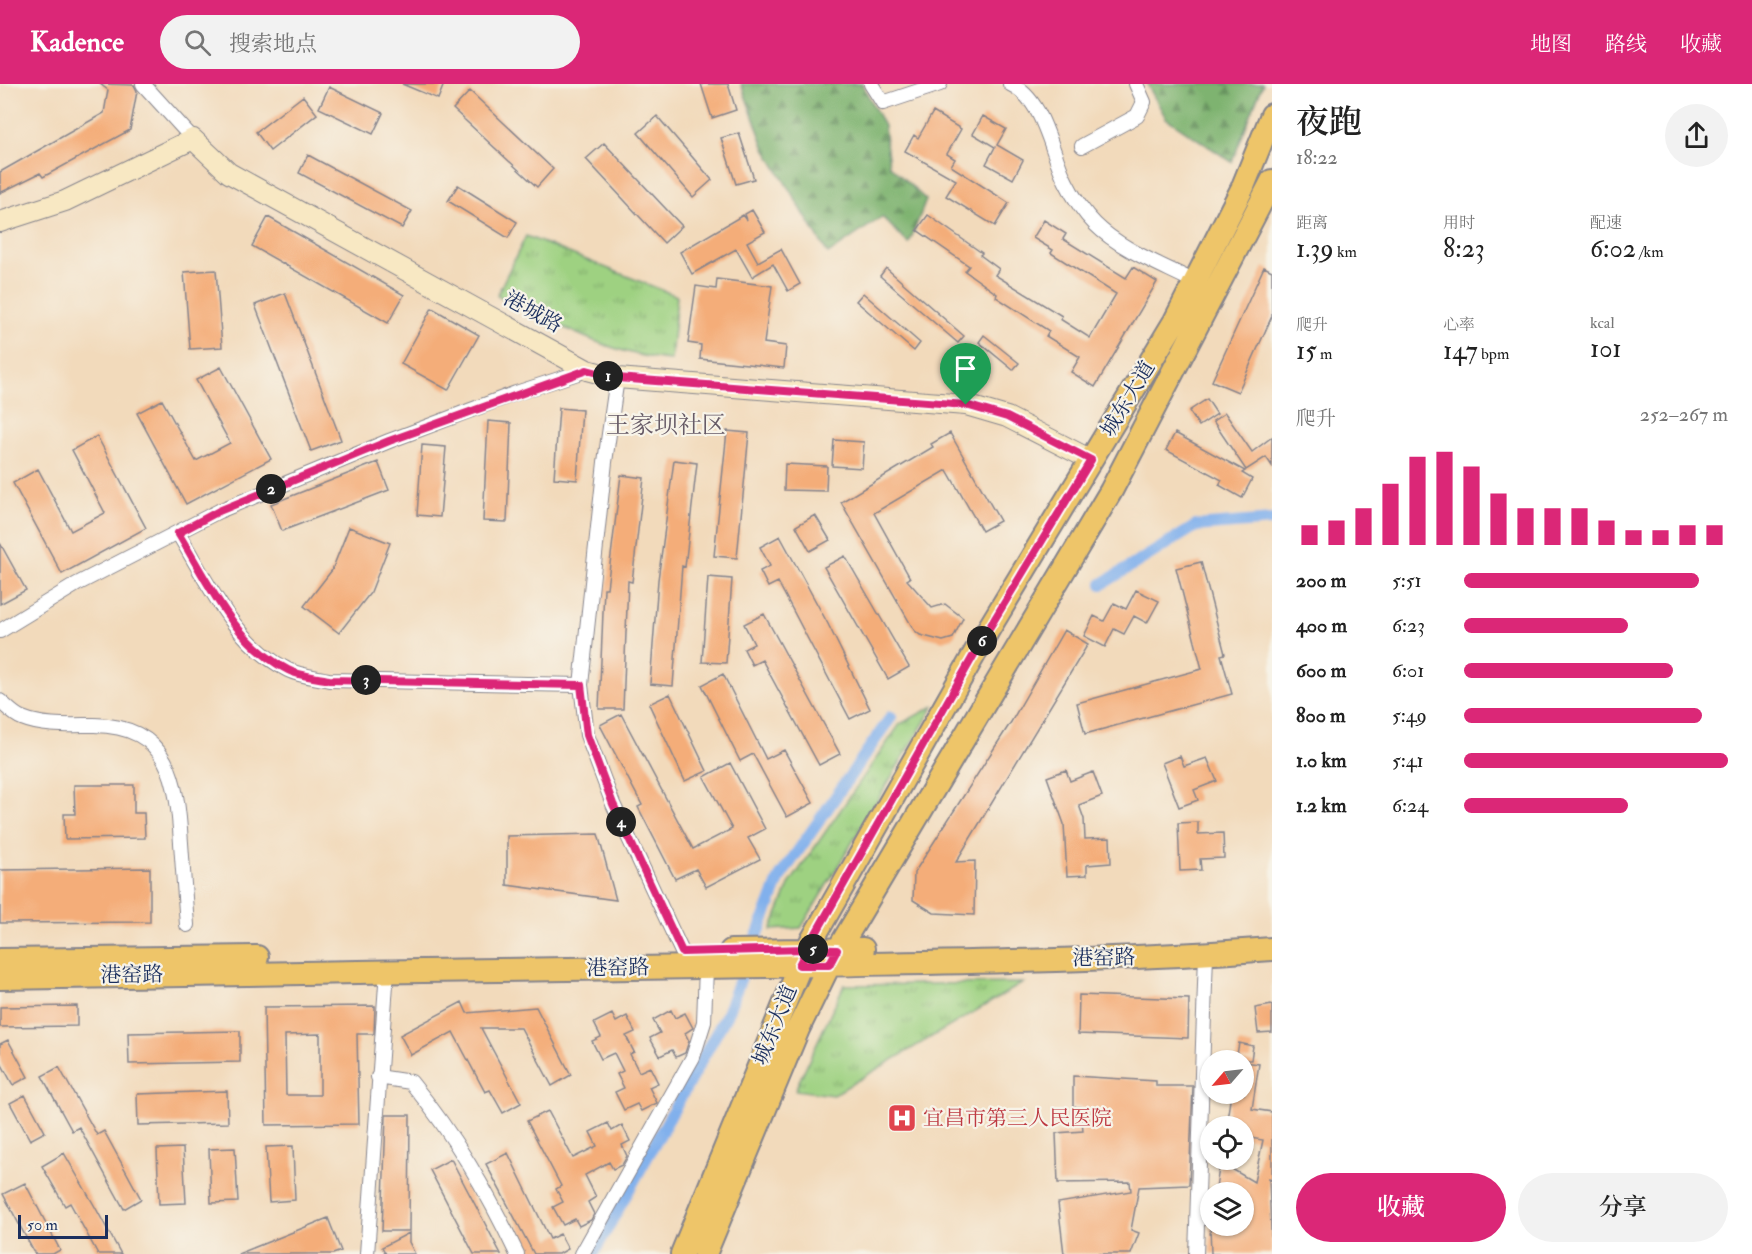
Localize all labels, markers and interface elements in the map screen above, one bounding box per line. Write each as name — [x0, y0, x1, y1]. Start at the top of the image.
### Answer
search box — [160, 15, 580, 69]
text: Kadence — [30, 25, 124, 60]
icon: search — [181, 26, 214, 59]
text: 搜索地点 — [229, 30, 317, 58]
text: 地图 — [1530, 31, 1572, 58]
text: 路线 — [1605, 31, 1647, 58]
text: 收藏 — [1680, 31, 1722, 58]
text: 夜跑 — [1296, 102, 1362, 143]
button: share — [1665, 104, 1728, 167]
text: 18:22 — [1296, 145, 1338, 170]
text: 距离 — [1296, 213, 1328, 233]
text: 用时 — [1443, 213, 1475, 233]
text: 配速 — [1590, 213, 1622, 233]
text: 1.39 — [1296, 233, 1334, 265]
text: 8:23 — [1443, 233, 1485, 265]
text: 6:02 — [1590, 233, 1636, 265]
text: km — [1334, 242, 1357, 262]
text: /km — [1636, 242, 1664, 262]
street label: 港城路 — [499, 285, 567, 339]
text: kcal — [1590, 313, 1615, 333]
text: 爬升 — [1296, 315, 1328, 335]
text: 心率 — [1443, 315, 1475, 335]
text: 101 — [1590, 333, 1622, 365]
text: 15 — [1296, 335, 1317, 367]
text: 147 — [1443, 335, 1478, 367]
pin — [940, 343, 991, 405]
text: m — [1317, 344, 1332, 364]
text: bpm — [1478, 344, 1509, 364]
icon: arrive — [949, 352, 982, 385]
street label: 城东大道 — [1095, 356, 1161, 442]
pin: 1 — [593, 361, 623, 391]
text: 1 — [605, 366, 611, 386]
text: 252–267 m — [1640, 402, 1728, 427]
text: 爬升 — [1296, 406, 1336, 431]
district label: 王家坝社区 — [606, 410, 726, 441]
pin: 2 — [256, 474, 286, 504]
text: 2 — [267, 479, 275, 499]
text: 200 m — [1296, 568, 1346, 593]
text: 5:51 — [1392, 568, 1422, 593]
text: 400 m — [1296, 613, 1347, 638]
text: 6:23 — [1392, 613, 1425, 638]
pin: 6 — [967, 626, 997, 656]
text: 6 — [978, 631, 986, 651]
text: 600 m — [1296, 658, 1346, 683]
text: 6:01 — [1392, 658, 1424, 683]
pin: 3 — [351, 665, 381, 695]
text: 3 — [363, 670, 369, 690]
text: 800 m — [1296, 703, 1346, 728]
text: 5:49 — [1392, 703, 1427, 728]
text: 1.0 km — [1296, 748, 1347, 773]
text: 5:41 — [1392, 748, 1424, 773]
text: 1.2 km — [1296, 793, 1346, 818]
text: 6:24 — [1392, 793, 1428, 818]
pin: 4 — [606, 807, 636, 837]
text: 4 — [617, 812, 625, 832]
pin: 5 — [798, 934, 828, 964]
text: 5 — [809, 939, 817, 959]
street label: 港窑路 — [1072, 944, 1136, 972]
street label: 港窑路 — [586, 954, 650, 982]
street label: 港窑路 — [100, 961, 164, 989]
street label: 城东大道 — [747, 981, 803, 1069]
north arrow — [1200, 1050, 1254, 1104]
map controls — [1200, 1050, 1254, 1236]
hospital icon: 宜昌市第三人民医院 — [886, 1102, 918, 1134]
place label: 宜昌市第三人民医院 — [923, 1105, 1112, 1132]
button: locate — [1200, 1116, 1254, 1170]
button: 收藏 — [1296, 1173, 1506, 1242]
button: 分享 — [1518, 1173, 1728, 1242]
button: layers — [1200, 1182, 1254, 1236]
scale bar — [18, 1212, 108, 1240]
text: 50 m — [27, 1215, 58, 1235]

